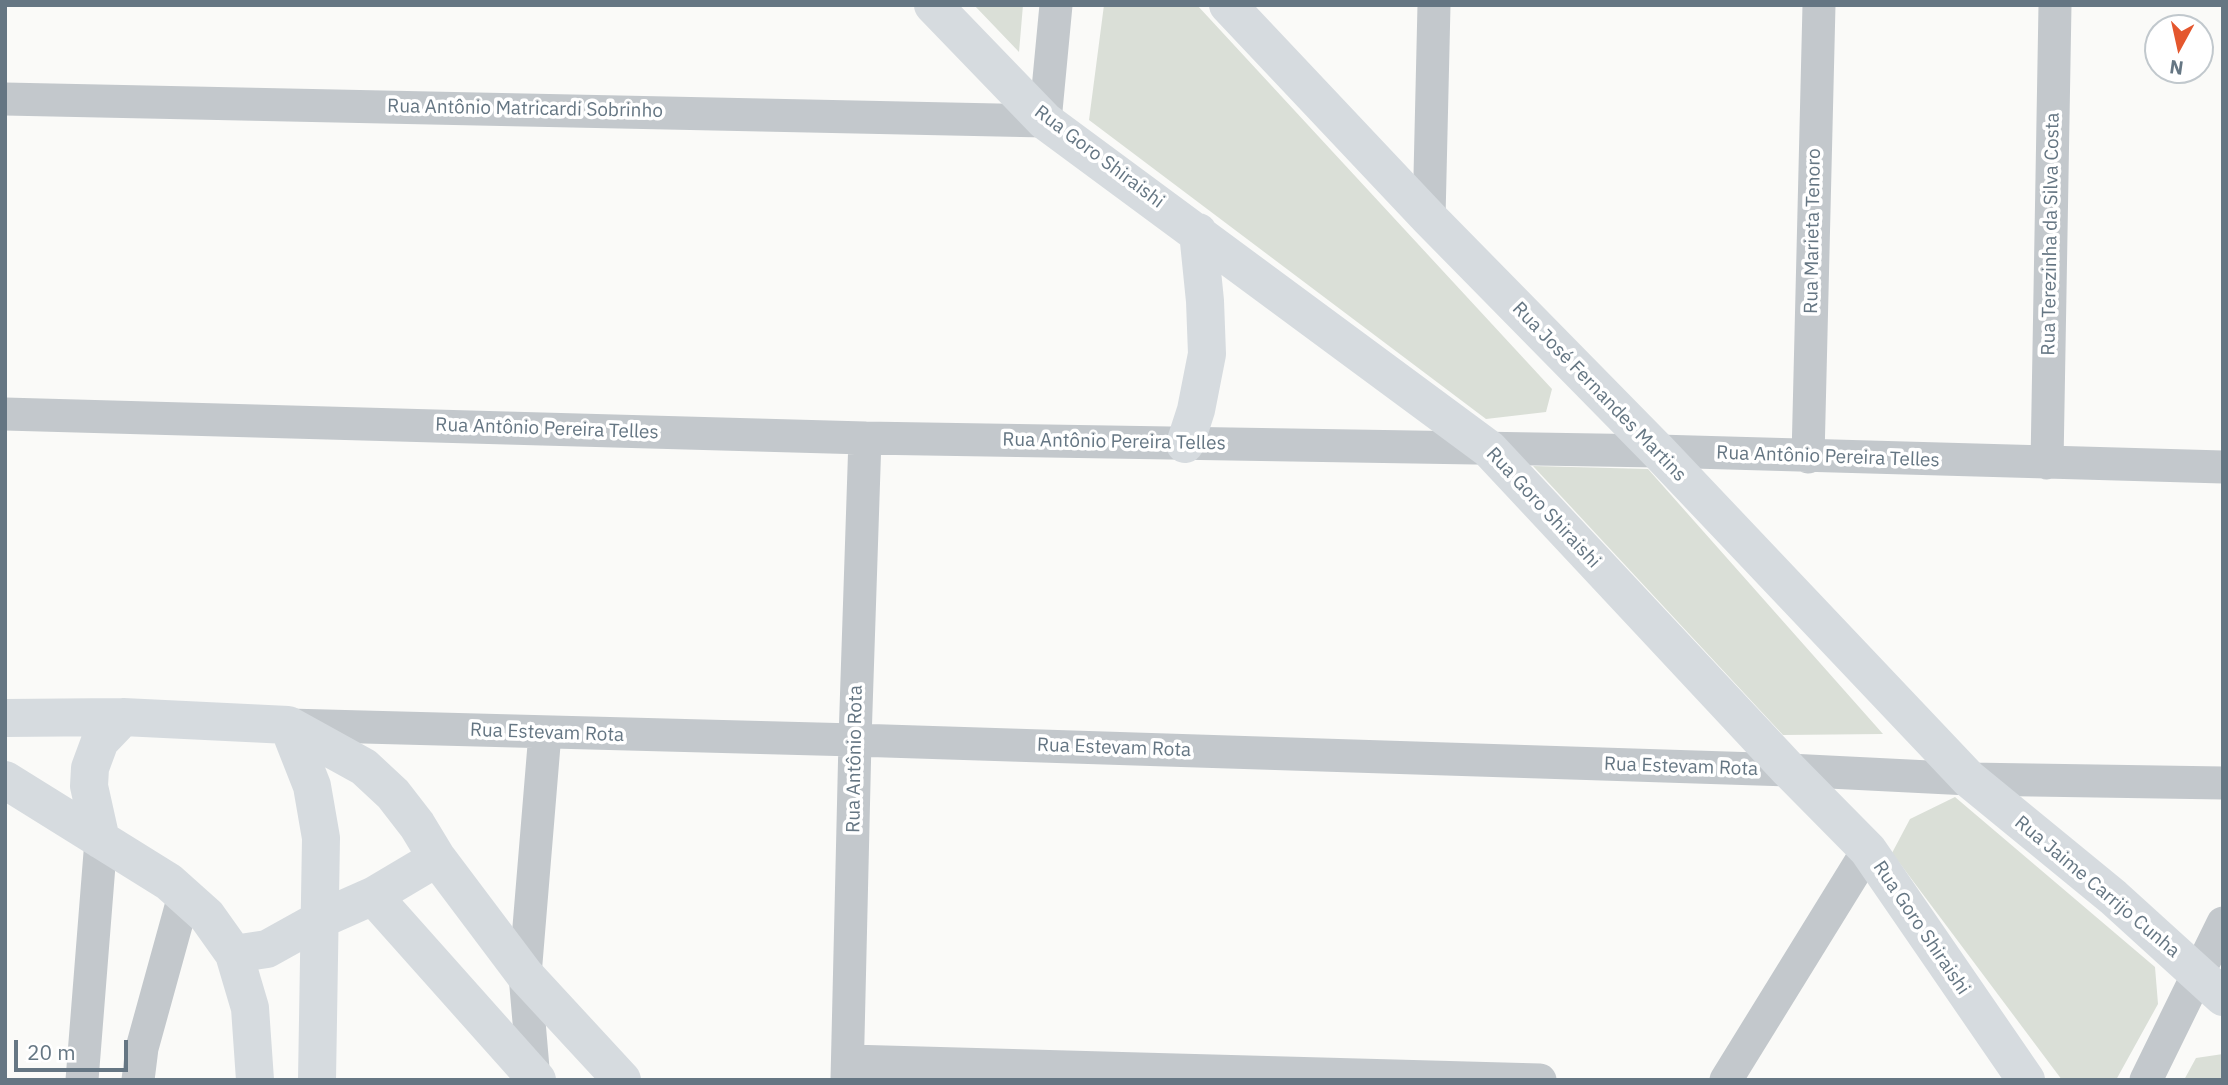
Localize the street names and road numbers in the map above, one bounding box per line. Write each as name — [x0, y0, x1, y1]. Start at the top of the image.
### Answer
street label: Rua Antônio Matricardi Sobrinho — [387, 95, 663, 123]
street label: Rua Goro Shiraishi — [1030, 101, 1168, 213]
street label: Rua Terezinha da Silva Costa — [2037, 112, 2065, 356]
street label: Rua Marieta Tenoro — [1800, 148, 1826, 314]
street label: Rua José Fernandes Martins — [1507, 298, 1691, 486]
street label: Rua Antônio Pereira Telles — [435, 414, 659, 444]
street label: Rua Antônio Pereira Telles — [1002, 429, 1226, 455]
street label: Rua Antônio Pereira Telles — [1716, 442, 1940, 472]
street label: Rua Goro Shiraishi — [1481, 443, 1605, 573]
street label: Rua Antônio Rota — [842, 685, 868, 833]
street label: Rua Estevam Rota — [469, 719, 625, 747]
street label: Rua Estevam Rota — [1036, 734, 1192, 762]
street label: Rua Estevam Rota — [1603, 753, 1759, 781]
street label: Rua Jaime Carrijo Cunha — [2010, 811, 2184, 963]
street label: Rua Goro Shiraishi — [1868, 857, 1974, 999]

